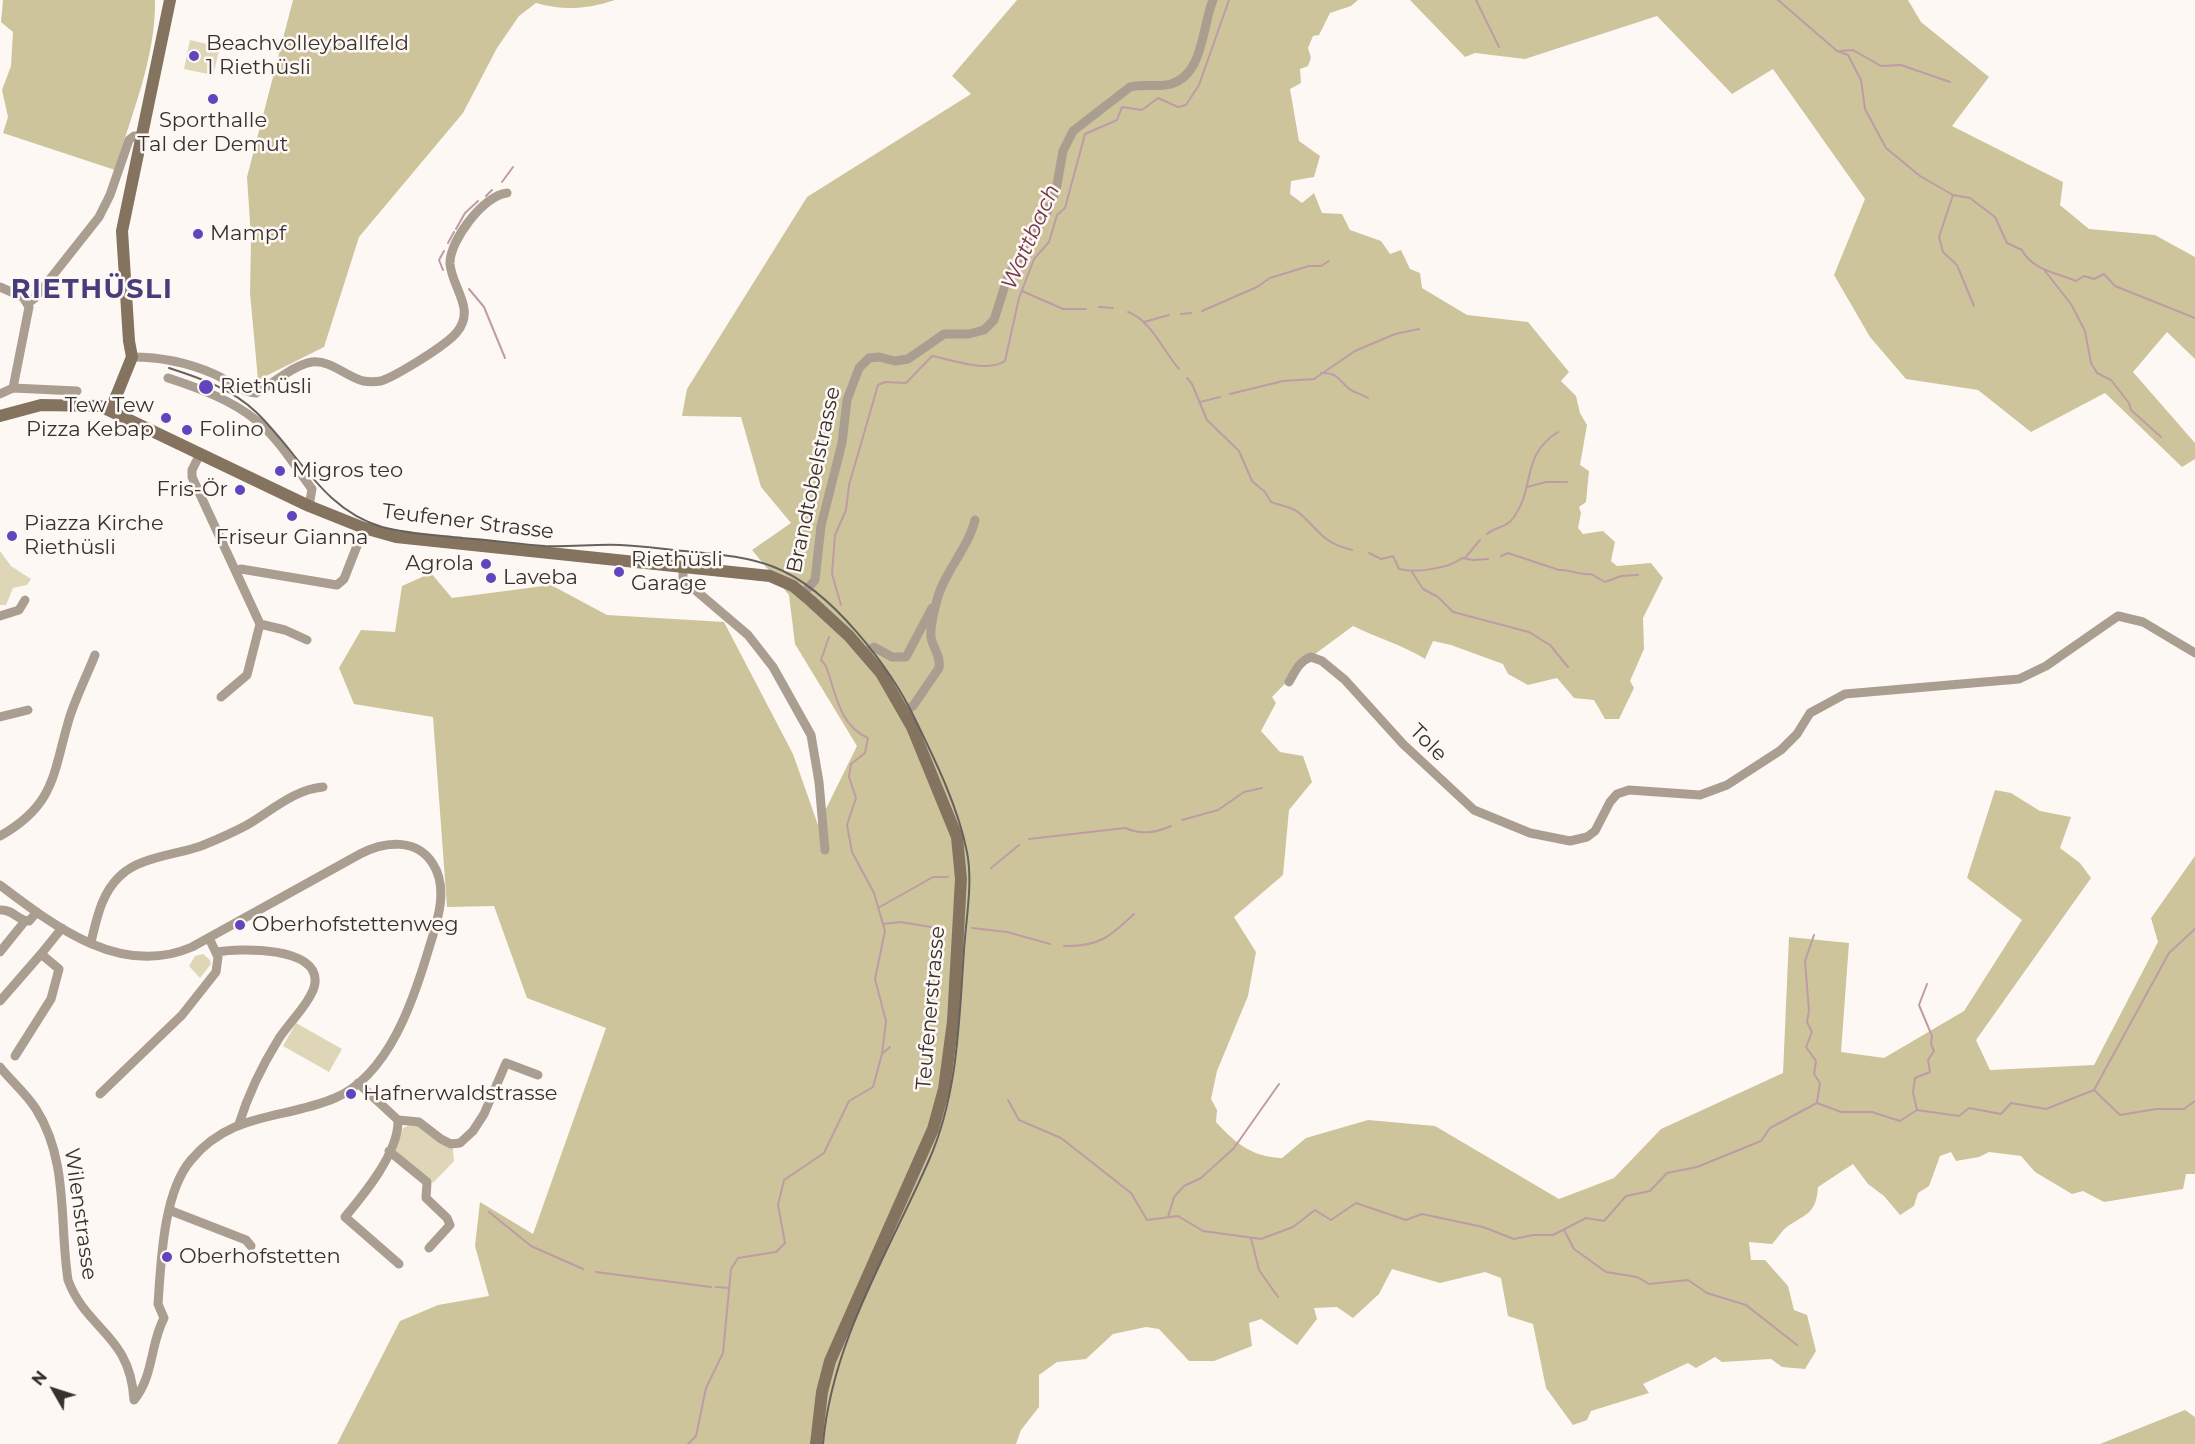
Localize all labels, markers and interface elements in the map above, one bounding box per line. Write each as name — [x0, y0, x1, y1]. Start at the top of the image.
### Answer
place label: Beachvolleyballfeld 1 Riethüsli — [206, 31, 409, 81]
marker: Beachvolleyballfeld 1 Riethüsli — [187, 49, 201, 63]
marker: Sporthalle Tal der Demut — [206, 92, 220, 106]
place label: Sporthalle Tal der Demut — [138, 108, 288, 158]
water label: Wattbach — [996, 180, 1066, 294]
place label: Mampf — [210, 221, 286, 247]
marker: Mampf — [191, 227, 205, 241]
district label: RIETHÜSLI — [11, 274, 173, 306]
place label: Riethüsli — [220, 374, 312, 400]
marker: Riethüsli — [197, 378, 215, 396]
street label: Brandtobelstrasse — [782, 385, 846, 575]
place label: Tew Tew Pizza Kebap — [26, 393, 154, 443]
marker: Tew Tew Pizza Kebap — [159, 411, 173, 425]
place label: Folino — [199, 417, 264, 443]
marker: Folino — [180, 423, 194, 437]
place label: Migros teo — [292, 458, 403, 484]
marker: Migros teo — [273, 464, 287, 478]
place label: Fris-Ör — [157, 477, 228, 503]
marker: Fris-Ör — [233, 483, 247, 497]
street label: Teufener Strasse — [381, 499, 555, 545]
marker: Friseur Gianna — [285, 509, 299, 523]
place label: Piazza Kirche Riethüsli — [24, 511, 164, 561]
place label: Friseur Gianna — [215, 525, 369, 551]
marker: Piazza Kirche Riethüsli — [5, 529, 19, 543]
place label: Riethüsli Garage — [631, 547, 723, 597]
place label: Agrola — [405, 551, 474, 577]
marker: Agrola — [479, 557, 493, 571]
place label: Laveba — [503, 565, 578, 591]
marker: Riethüsli Garage — [612, 565, 626, 579]
marker: Laveba — [484, 571, 498, 585]
street label: Tole — [1404, 719, 1452, 767]
place label: Oberhofstettenweg — [252, 912, 459, 938]
marker: Oberhofstettenweg — [233, 918, 247, 932]
street label: Teufenerstrasse — [911, 925, 951, 1091]
place label: Hafnerwaldstrasse — [363, 1081, 557, 1107]
marker: Hafnerwaldstrasse — [344, 1087, 358, 1101]
street label: Wilenstrasse — [58, 1146, 102, 1282]
place label: Oberhofstetten — [179, 1244, 341, 1270]
marker: Oberhofstetten — [160, 1250, 174, 1264]
north arrow — [24, 1360, 84, 1420]
text: N — [28, 1367, 51, 1389]

